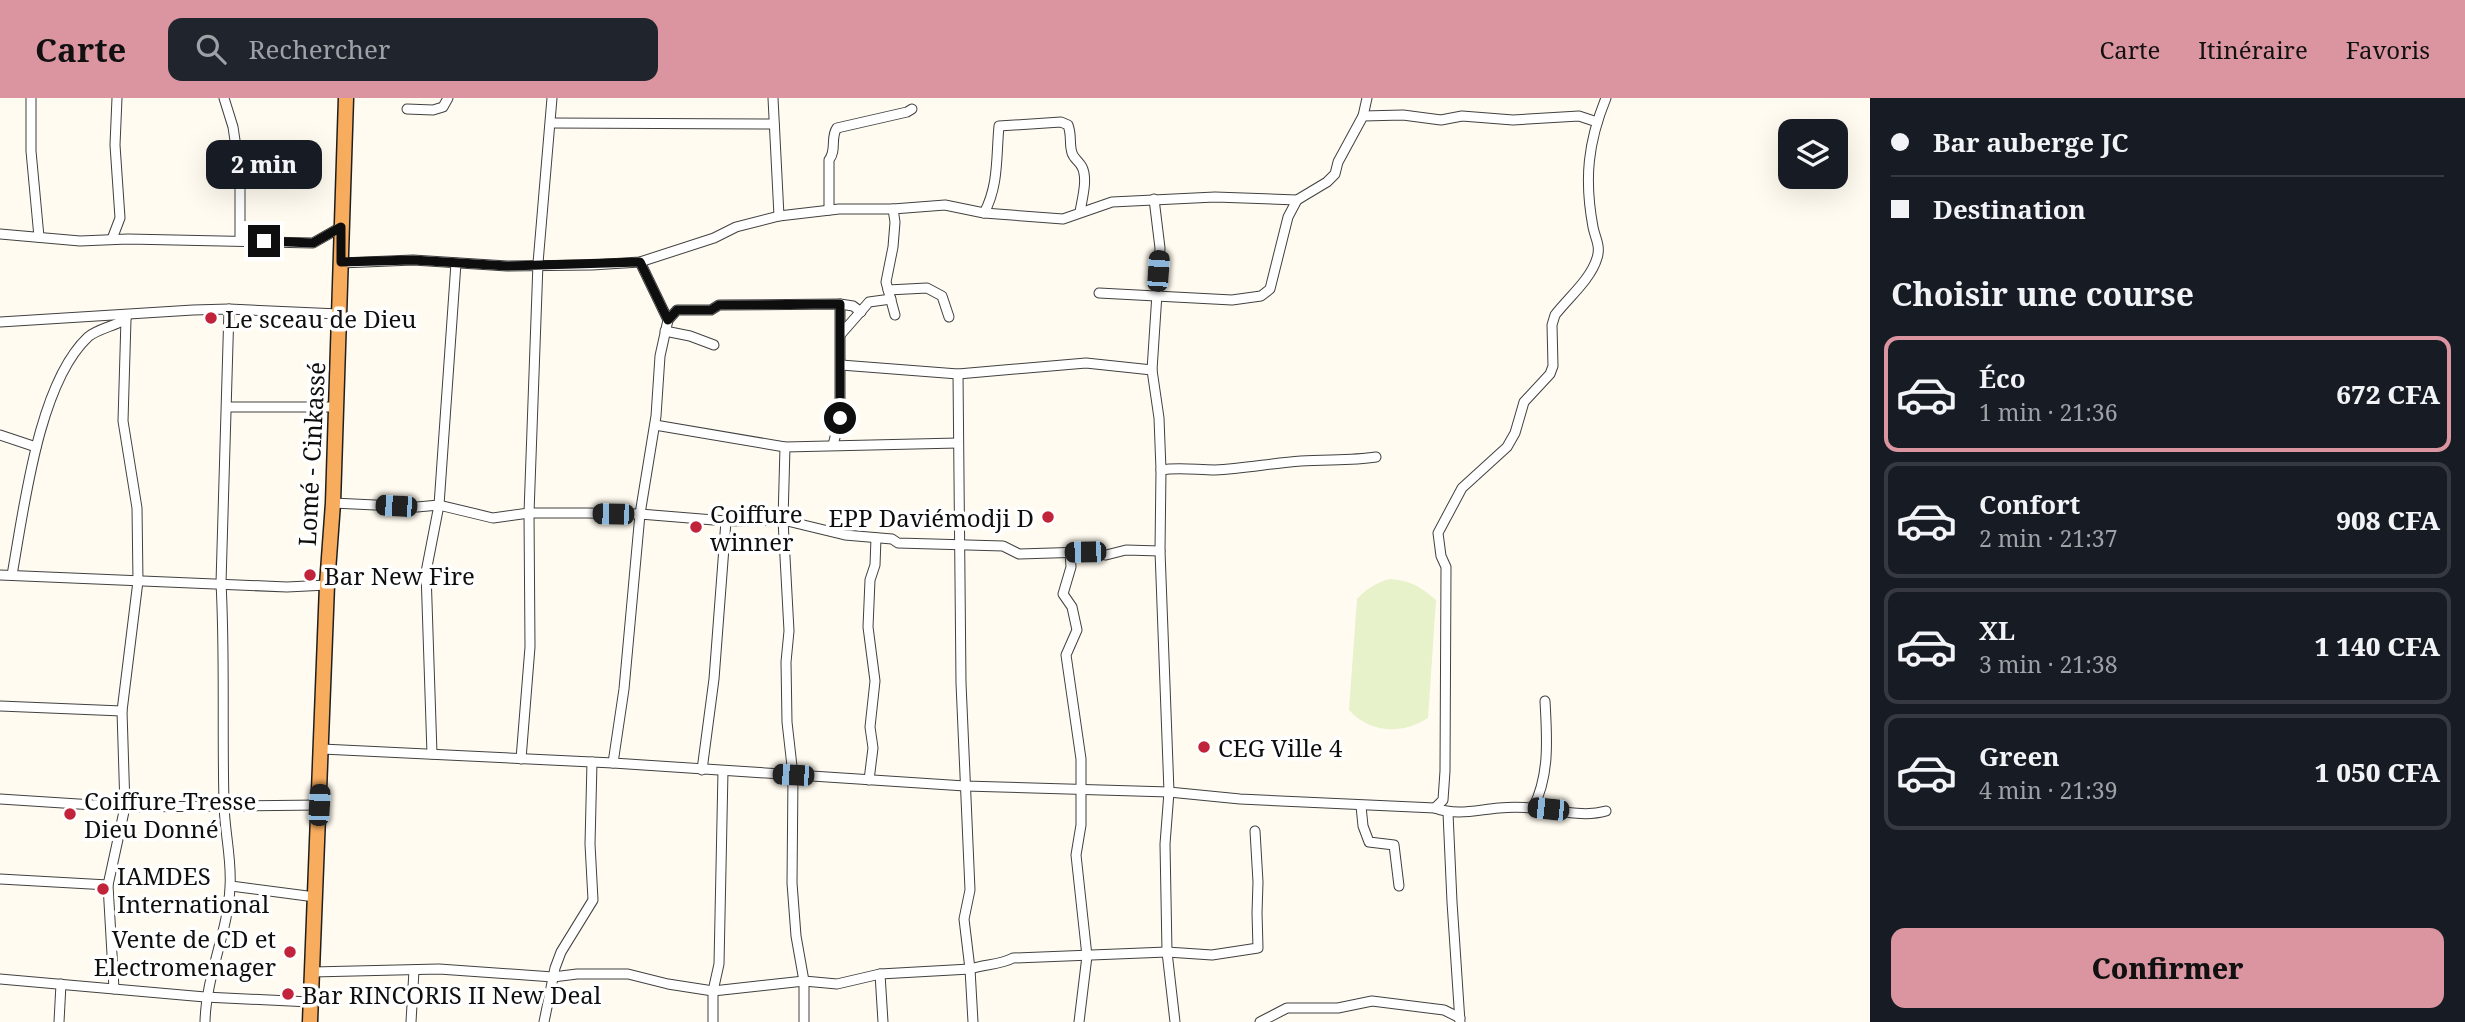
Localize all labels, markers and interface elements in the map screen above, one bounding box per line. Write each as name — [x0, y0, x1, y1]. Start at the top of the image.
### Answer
search box — [168, 18, 658, 81]
text: Carte — [35, 27, 126, 72]
icon: search — [192, 30, 230, 68]
text: Rechercher — [248, 31, 390, 67]
text: Carte — [2099, 33, 2160, 66]
text: Itinéraire — [2198, 33, 2308, 66]
text: Favoris — [2346, 33, 2430, 66]
map controls — [1778, 119, 1848, 189]
button: layers — [1778, 119, 1848, 189]
text: Bar auberge JC — [1933, 124, 2129, 160]
callout: 2 min — [206, 139, 322, 188]
text: 2 min — [231, 148, 297, 180]
text: Destination — [1933, 191, 2086, 227]
route end — [248, 225, 280, 257]
car — [1147, 249, 1170, 293]
text: Choisir une course — [1891, 272, 2194, 315]
place label: Le sceau de Dieu — [225, 302, 417, 335]
marker: Le sceau de Dieu — [203, 310, 219, 326]
text: Éco — [1979, 360, 2026, 396]
street label: Lomé - Cinkassé — [290, 361, 332, 547]
icon: car — [1895, 363, 1958, 426]
text: 672 CFA — [2336, 376, 2440, 412]
text: 1 min · 21:36 — [1979, 396, 2117, 428]
route start — [824, 402, 856, 434]
text: Confort — [1979, 486, 2080, 522]
icon: car — [1895, 489, 1958, 552]
car — [375, 494, 418, 518]
place label: Coiffure winner — [710, 497, 803, 558]
place label: EPP Daviémodji D — [829, 501, 1034, 534]
text: 908 CFA — [2336, 502, 2440, 538]
car — [592, 503, 635, 525]
marker: EPP Daviémodji D — [1040, 509, 1056, 525]
marker: Coiffure winner — [688, 519, 704, 535]
text: 2 min · 21:37 — [1979, 522, 2117, 554]
car — [1064, 541, 1107, 563]
place label: Bar New Fire — [324, 559, 475, 592]
marker: Bar New Fire — [302, 567, 318, 583]
text: XL — [1979, 612, 2015, 648]
icon: car — [1895, 615, 1958, 678]
text: 1 140 CFA — [2315, 628, 2440, 664]
text: 3 min · 21:38 — [1979, 648, 2117, 680]
place label: CEG Ville 4 — [1218, 731, 1343, 764]
text: Green — [1979, 738, 2060, 774]
marker: CEG Ville 4 — [1196, 739, 1212, 755]
icon: car — [1895, 741, 1958, 804]
text: 1 050 CFA — [2315, 754, 2440, 790]
car — [772, 763, 815, 787]
text: 4 min · 21:39 — [1979, 774, 2117, 806]
car — [308, 783, 331, 827]
place label: Coiffure Tresse Dieu Donné — [84, 784, 256, 845]
car — [1527, 796, 1570, 822]
marker: Coiffure Tresse Dieu Donné — [62, 806, 78, 822]
place label: IAMDES International — [117, 859, 270, 920]
marker: IAMDES International — [95, 881, 111, 897]
place label: Vente de CD et Electromenager — [94, 922, 276, 983]
button: Confirmer — [1891, 928, 2444, 1008]
marker: Vente de CD et Electromenager — [282, 944, 298, 960]
place label: Bar RINCORIS II New Deal — [302, 978, 602, 1011]
marker: Bar RINCORIS II New Deal — [280, 986, 296, 1002]

